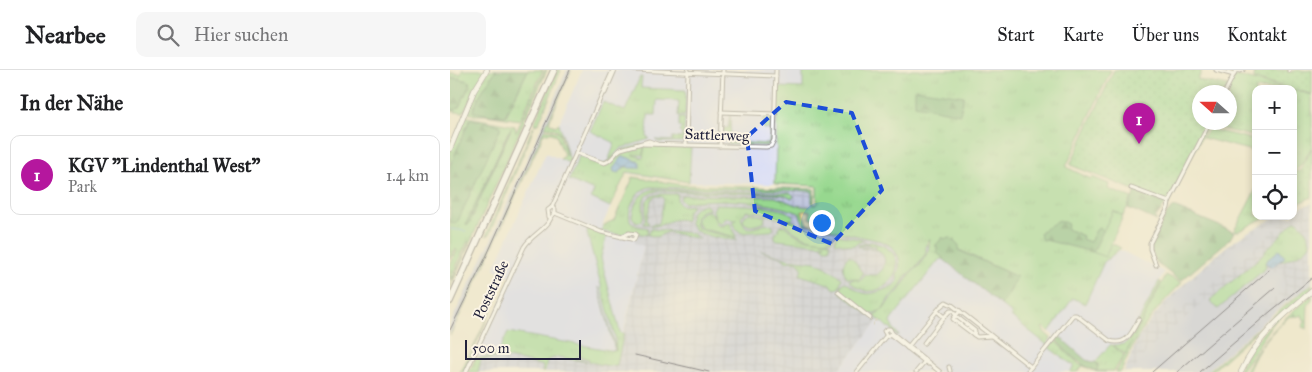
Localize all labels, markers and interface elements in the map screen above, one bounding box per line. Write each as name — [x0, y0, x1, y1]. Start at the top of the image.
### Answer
search box — [136, 12, 486, 57]
text: Nearbee — [25, 20, 106, 50]
icon: search — [154, 21, 182, 49]
text: Hier suchen — [194, 23, 288, 46]
text: Start — [997, 24, 1035, 46]
text: Karte — [1063, 24, 1104, 46]
text: Über uns — [1132, 24, 1199, 46]
text: Kontakt — [1227, 24, 1287, 46]
north arrow — [1192, 85, 1237, 130]
map controls — [1252, 85, 1297, 220]
button: + — [1252, 85, 1297, 130]
text: In der Nähe — [20, 90, 123, 116]
pin: 1 — [1123, 103, 1155, 144]
street label: Sattlerweg — [684, 125, 751, 145]
button: − — [1252, 130, 1297, 175]
text: KGV "Lindenthal West" — [68, 154, 260, 177]
text: 1 — [34, 166, 40, 185]
text: 1.4 km — [386, 166, 429, 185]
button: locate — [1252, 175, 1297, 220]
text: Park — [68, 177, 97, 196]
your location — [809, 210, 835, 236]
street label: Poststraße — [469, 257, 513, 323]
scale bar — [465, 337, 581, 360]
text: 500 m — [472, 340, 510, 357]

